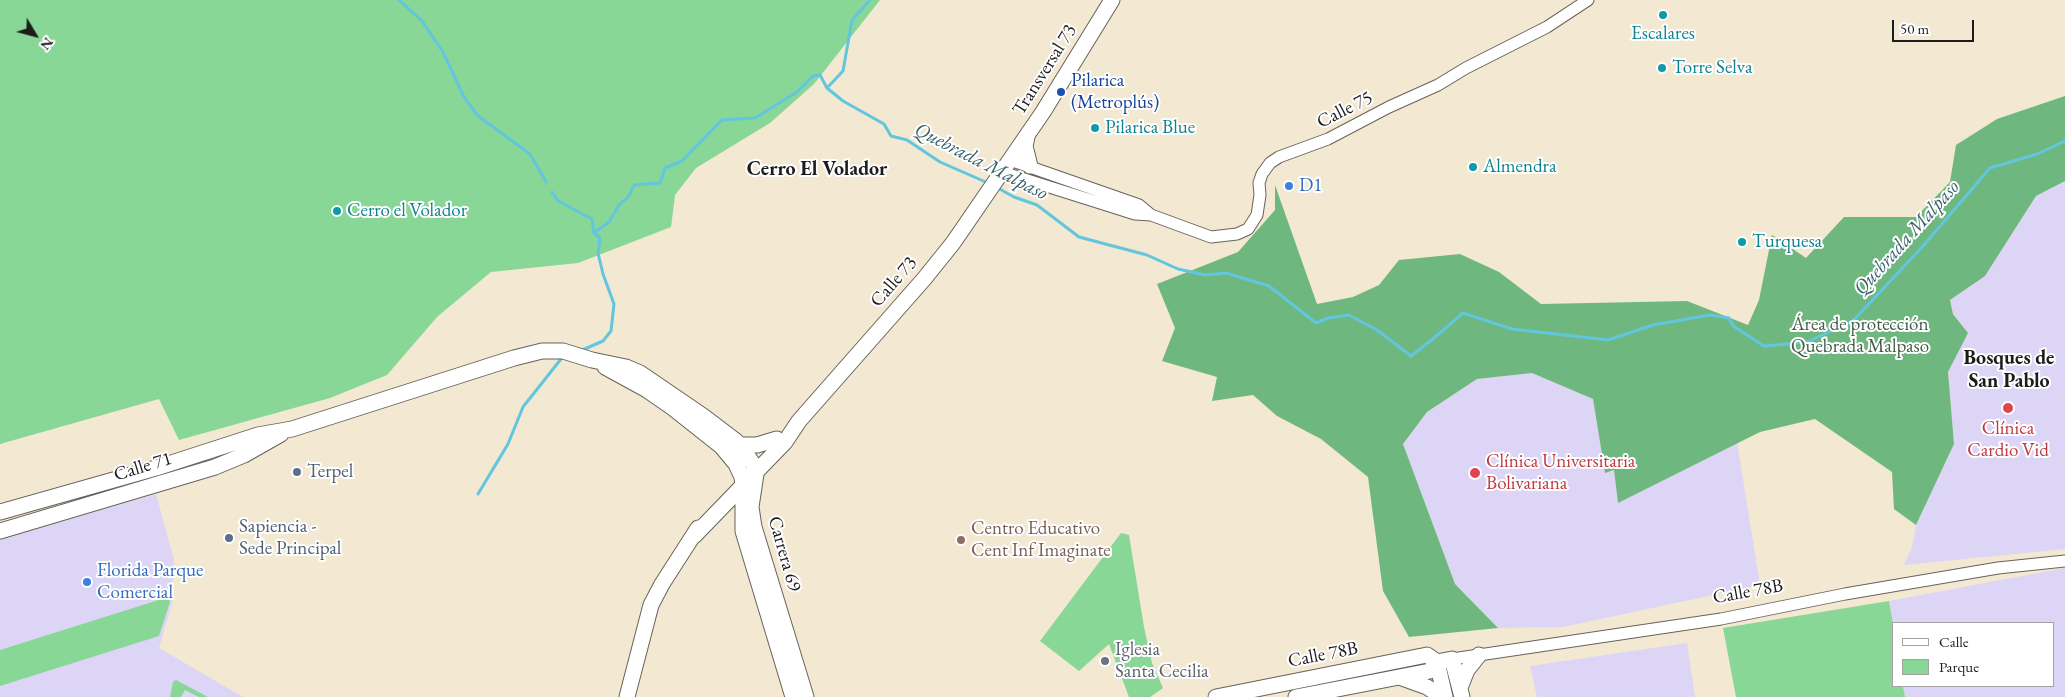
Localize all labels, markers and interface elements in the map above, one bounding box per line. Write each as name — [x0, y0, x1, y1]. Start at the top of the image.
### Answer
marker: Escalares — [1657, 9, 1669, 21]
north arrow — [10, 10, 60, 60]
scale bar — [1895, 10, 1978, 42]
text: 50 m — [1900, 19, 1929, 38]
street label: Transversal 73 — [1008, 20, 1082, 120]
place label: Escalares — [1631, 23, 1695, 45]
text: N — [36, 34, 58, 54]
place label: Torre Selva — [1672, 57, 1752, 79]
marker: Torre Selva — [1656, 62, 1668, 74]
place label: Pilarica (Metroplús) — [1071, 70, 1159, 114]
marker: Pilarica (Metroplús) — [1055, 86, 1067, 98]
street label: Calle 75 — [1313, 86, 1377, 134]
place label: Pilarica Blue — [1105, 117, 1195, 139]
water label: Quebrada Malpaso — [910, 118, 1052, 206]
marker: Pilarica Blue — [1089, 122, 1101, 134]
place label: Almendra — [1483, 156, 1556, 178]
district label: Cerro El Volador — [747, 158, 887, 182]
marker: Almendra — [1467, 161, 1479, 173]
place label: D1 — [1299, 175, 1322, 197]
water label: Quebrada Malpaso — [1849, 176, 1965, 300]
marker: D1 — [1283, 180, 1295, 192]
place label: Cerro el Volador — [347, 200, 467, 222]
marker: Cerro el Volador — [331, 205, 343, 217]
place label: Turquesa — [1752, 231, 1822, 253]
marker: Turquesa — [1736, 236, 1748, 248]
street label: Calle 73 — [866, 252, 922, 312]
park label: Área de protección Quebrada Malpaso — [1791, 314, 1929, 358]
district label: Bosques de San Pablo — [1964, 347, 2054, 394]
marker: Clínica Cardio Vid — [2001, 401, 2015, 415]
place label: Clínica Cardio Vid — [1967, 418, 2049, 462]
street label: Calle 71 — [111, 447, 175, 487]
place label: Clínica Universitaria Bolivariana — [1486, 451, 1635, 495]
place label: Terpel — [307, 461, 353, 483]
marker: Terpel — [291, 466, 303, 478]
marker: Clínica Universitaria Bolivariana — [1468, 466, 1482, 480]
street label: Carrera 69 — [762, 514, 806, 594]
place label: Sapiencia - Sede Principal — [239, 516, 341, 560]
place label: Centro Educativo Cent Inf Imaginate — [971, 518, 1111, 562]
marker: Sapiencia - Sede Principal — [223, 532, 235, 544]
marker: Centro Educativo Cent Inf Imaginate — [955, 534, 967, 546]
place label: Florida Parque Comercial — [97, 560, 203, 604]
street label: Calle 78B — [1711, 575, 1785, 609]
marker: Florida Parque Comercial — [81, 576, 93, 588]
legend — [1892, 622, 2055, 687]
text: Calle — [1939, 632, 1969, 651]
street label: Calle 78B — [1286, 637, 1360, 673]
place label: Iglesia Santa Cecilia — [1115, 639, 1209, 683]
marker: Iglesia Santa Cecilia — [1099, 655, 1111, 667]
text: Parque — [1939, 657, 1979, 676]

